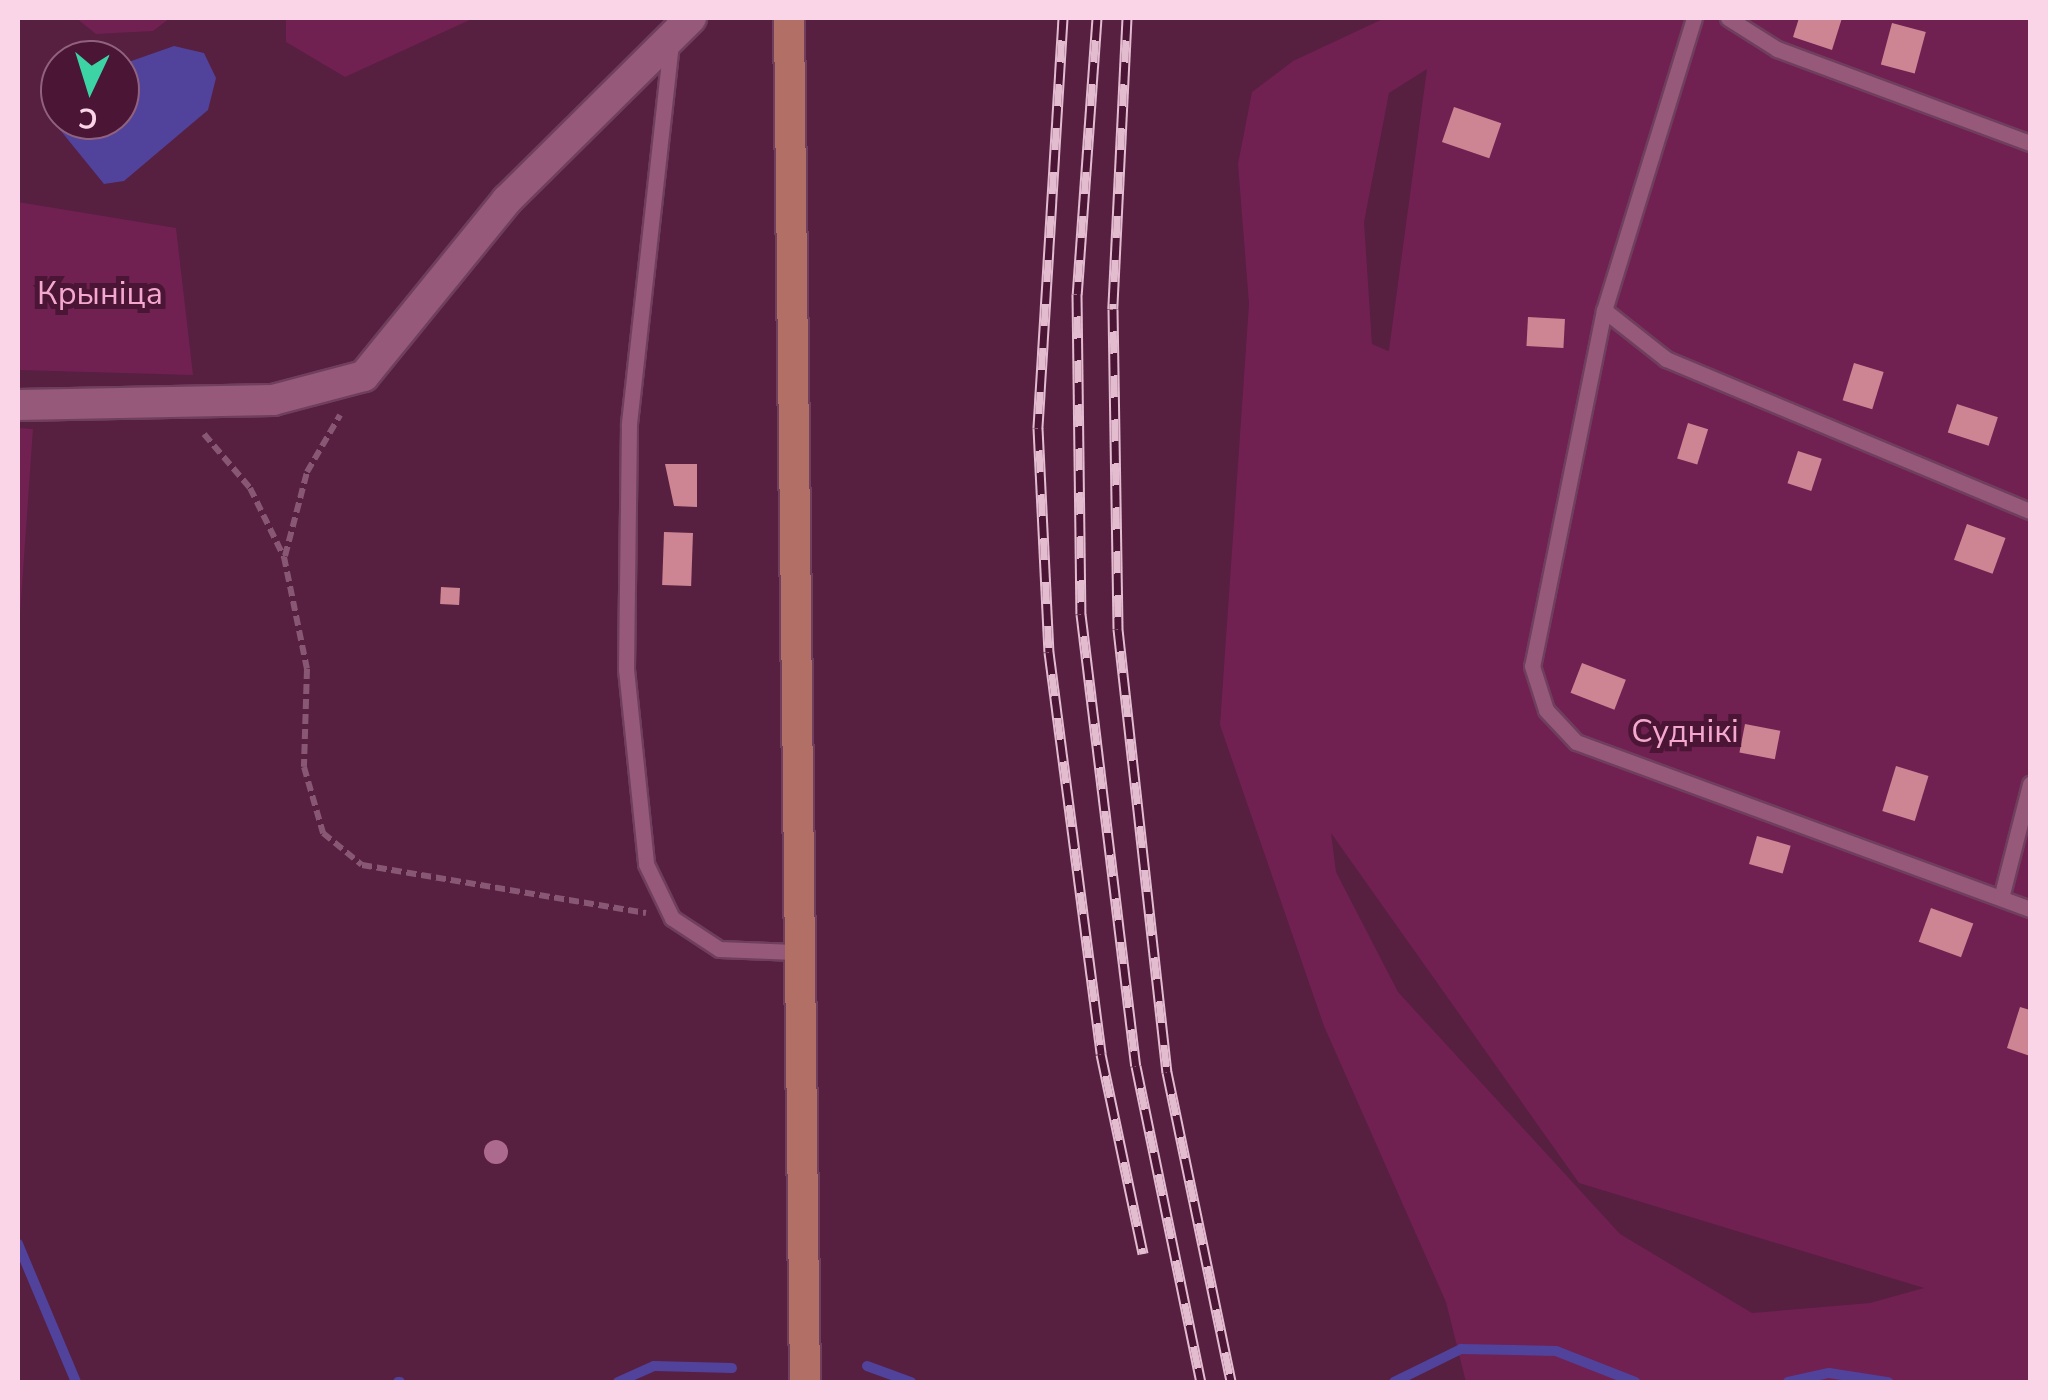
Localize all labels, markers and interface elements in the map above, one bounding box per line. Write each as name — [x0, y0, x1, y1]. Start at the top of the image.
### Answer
north arrow — [40, 40, 140, 140]
text: С — [77, 98, 99, 138]
park label: Крыніца — [37, 275, 163, 313]
park label: Суднікі — [1631, 713, 1739, 751]

